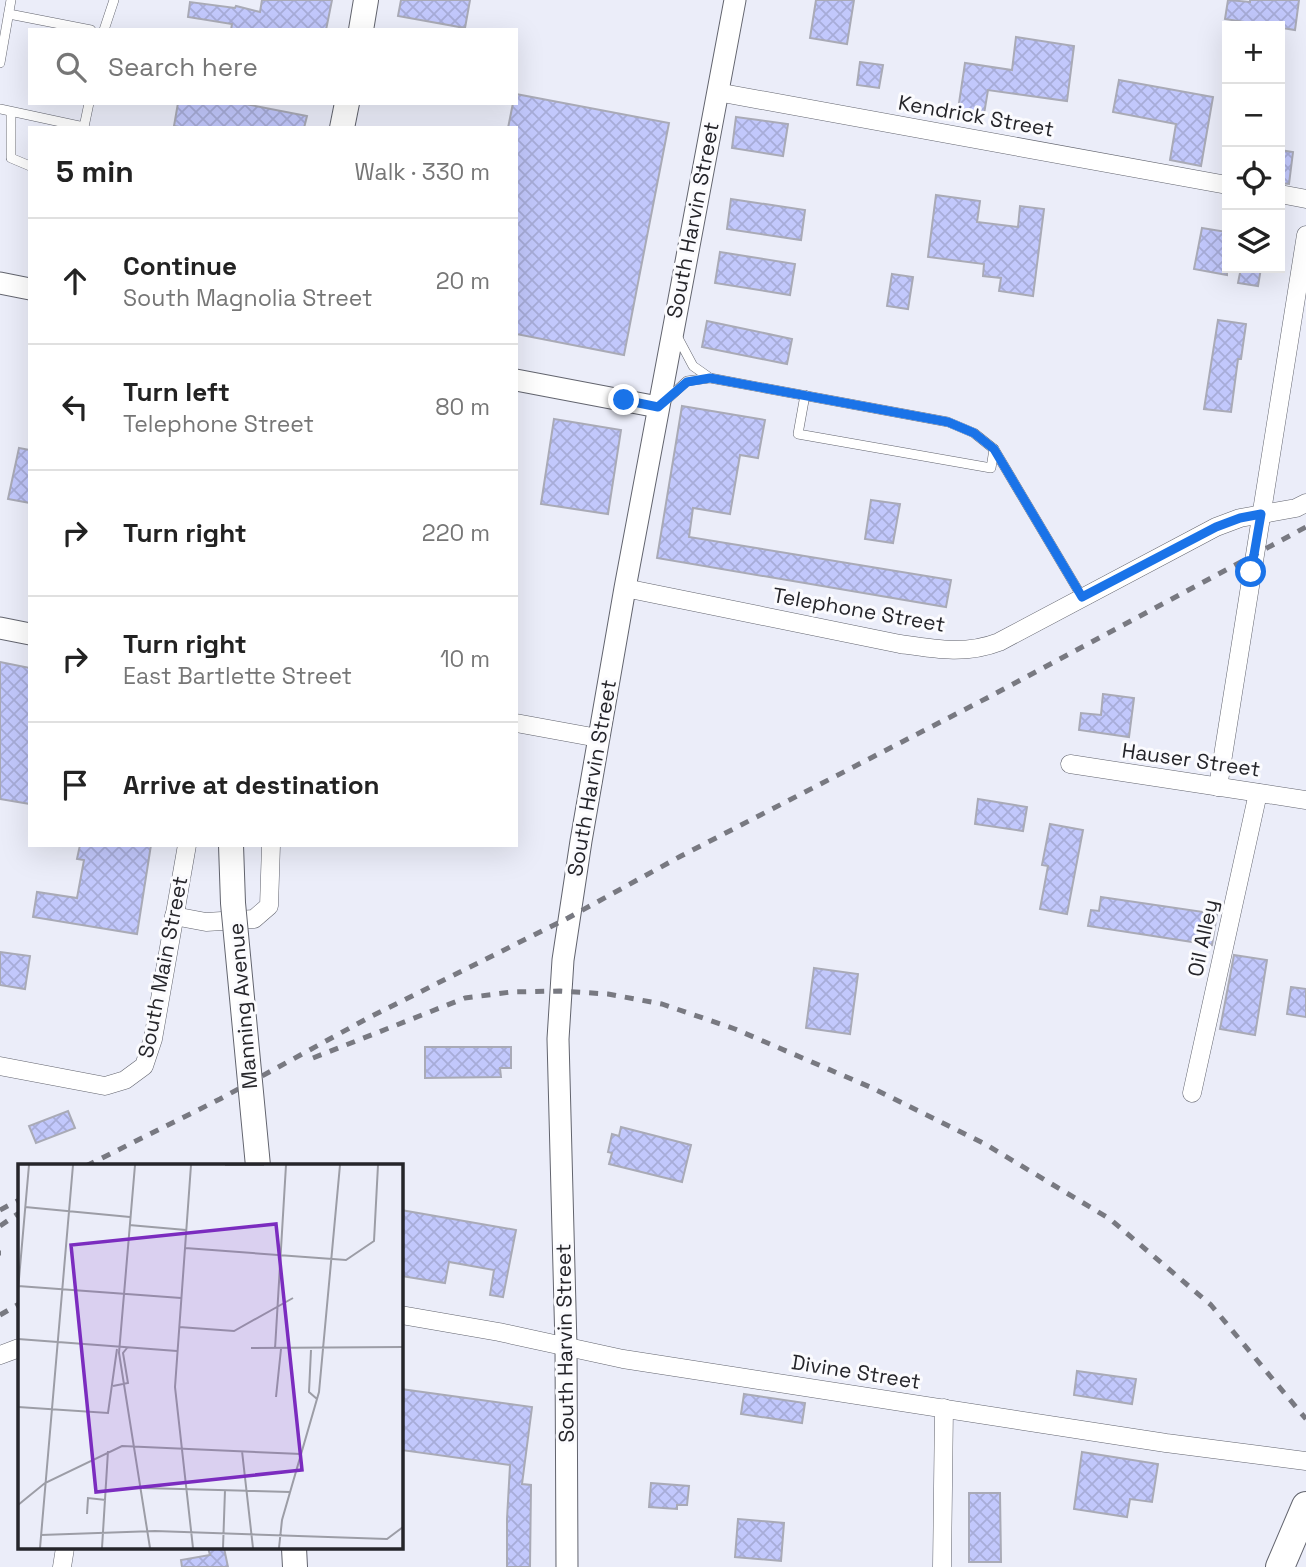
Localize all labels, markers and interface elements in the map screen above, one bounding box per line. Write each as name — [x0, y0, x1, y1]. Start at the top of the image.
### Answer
map controls — [1222, 21, 1285, 273]
button: + — [1222, 21, 1285, 84]
search box — [28, 28, 518, 105]
icon: search — [52, 48, 90, 86]
text: Search here — [108, 50, 258, 84]
button: − — [1222, 84, 1285, 147]
street label: Kendrick Street — [896, 89, 1056, 142]
street label: South Harvin Street — [660, 120, 725, 320]
button: locate — [1222, 147, 1285, 210]
text: 5 min — [56, 152, 134, 191]
text: Walk · 330 m — [355, 157, 490, 187]
button: layers — [1222, 210, 1285, 273]
text: Continue — [123, 249, 237, 283]
icon: ahead — [56, 262, 94, 300]
text: 20 m — [436, 266, 490, 296]
text: South Magnolia Street — [123, 283, 373, 313]
text: Turn left — [123, 375, 230, 409]
route end — [608, 384, 639, 415]
icon: left — [56, 388, 94, 426]
text: 80 m — [435, 392, 490, 422]
text: Telephone Street — [123, 409, 314, 439]
icon: right — [56, 514, 94, 552]
text: Turn right — [123, 516, 247, 550]
text: 220 m — [422, 518, 490, 548]
route start — [1235, 556, 1266, 587]
street label: Telephone Street — [771, 581, 947, 638]
text: Turn right — [123, 627, 247, 661]
icon: right — [56, 640, 94, 678]
text: 10 m — [440, 644, 490, 674]
text: East Bartlette Street — [123, 661, 352, 691]
street label: South Harvin Street — [561, 677, 622, 878]
street label: Hauser Street — [1120, 736, 1262, 783]
icon: arrive — [56, 766, 94, 804]
text: Arrive at destination — [123, 768, 380, 802]
street label: South Main Street — [132, 874, 193, 1060]
street label: Oil Alley — [1181, 897, 1224, 979]
street label: Manning Avenue — [222, 922, 263, 1090]
inset map — [18, 1164, 402, 1550]
street label: South Harvin Street — [549, 1243, 580, 1443]
street label: Divine Street — [790, 1348, 923, 1395]

